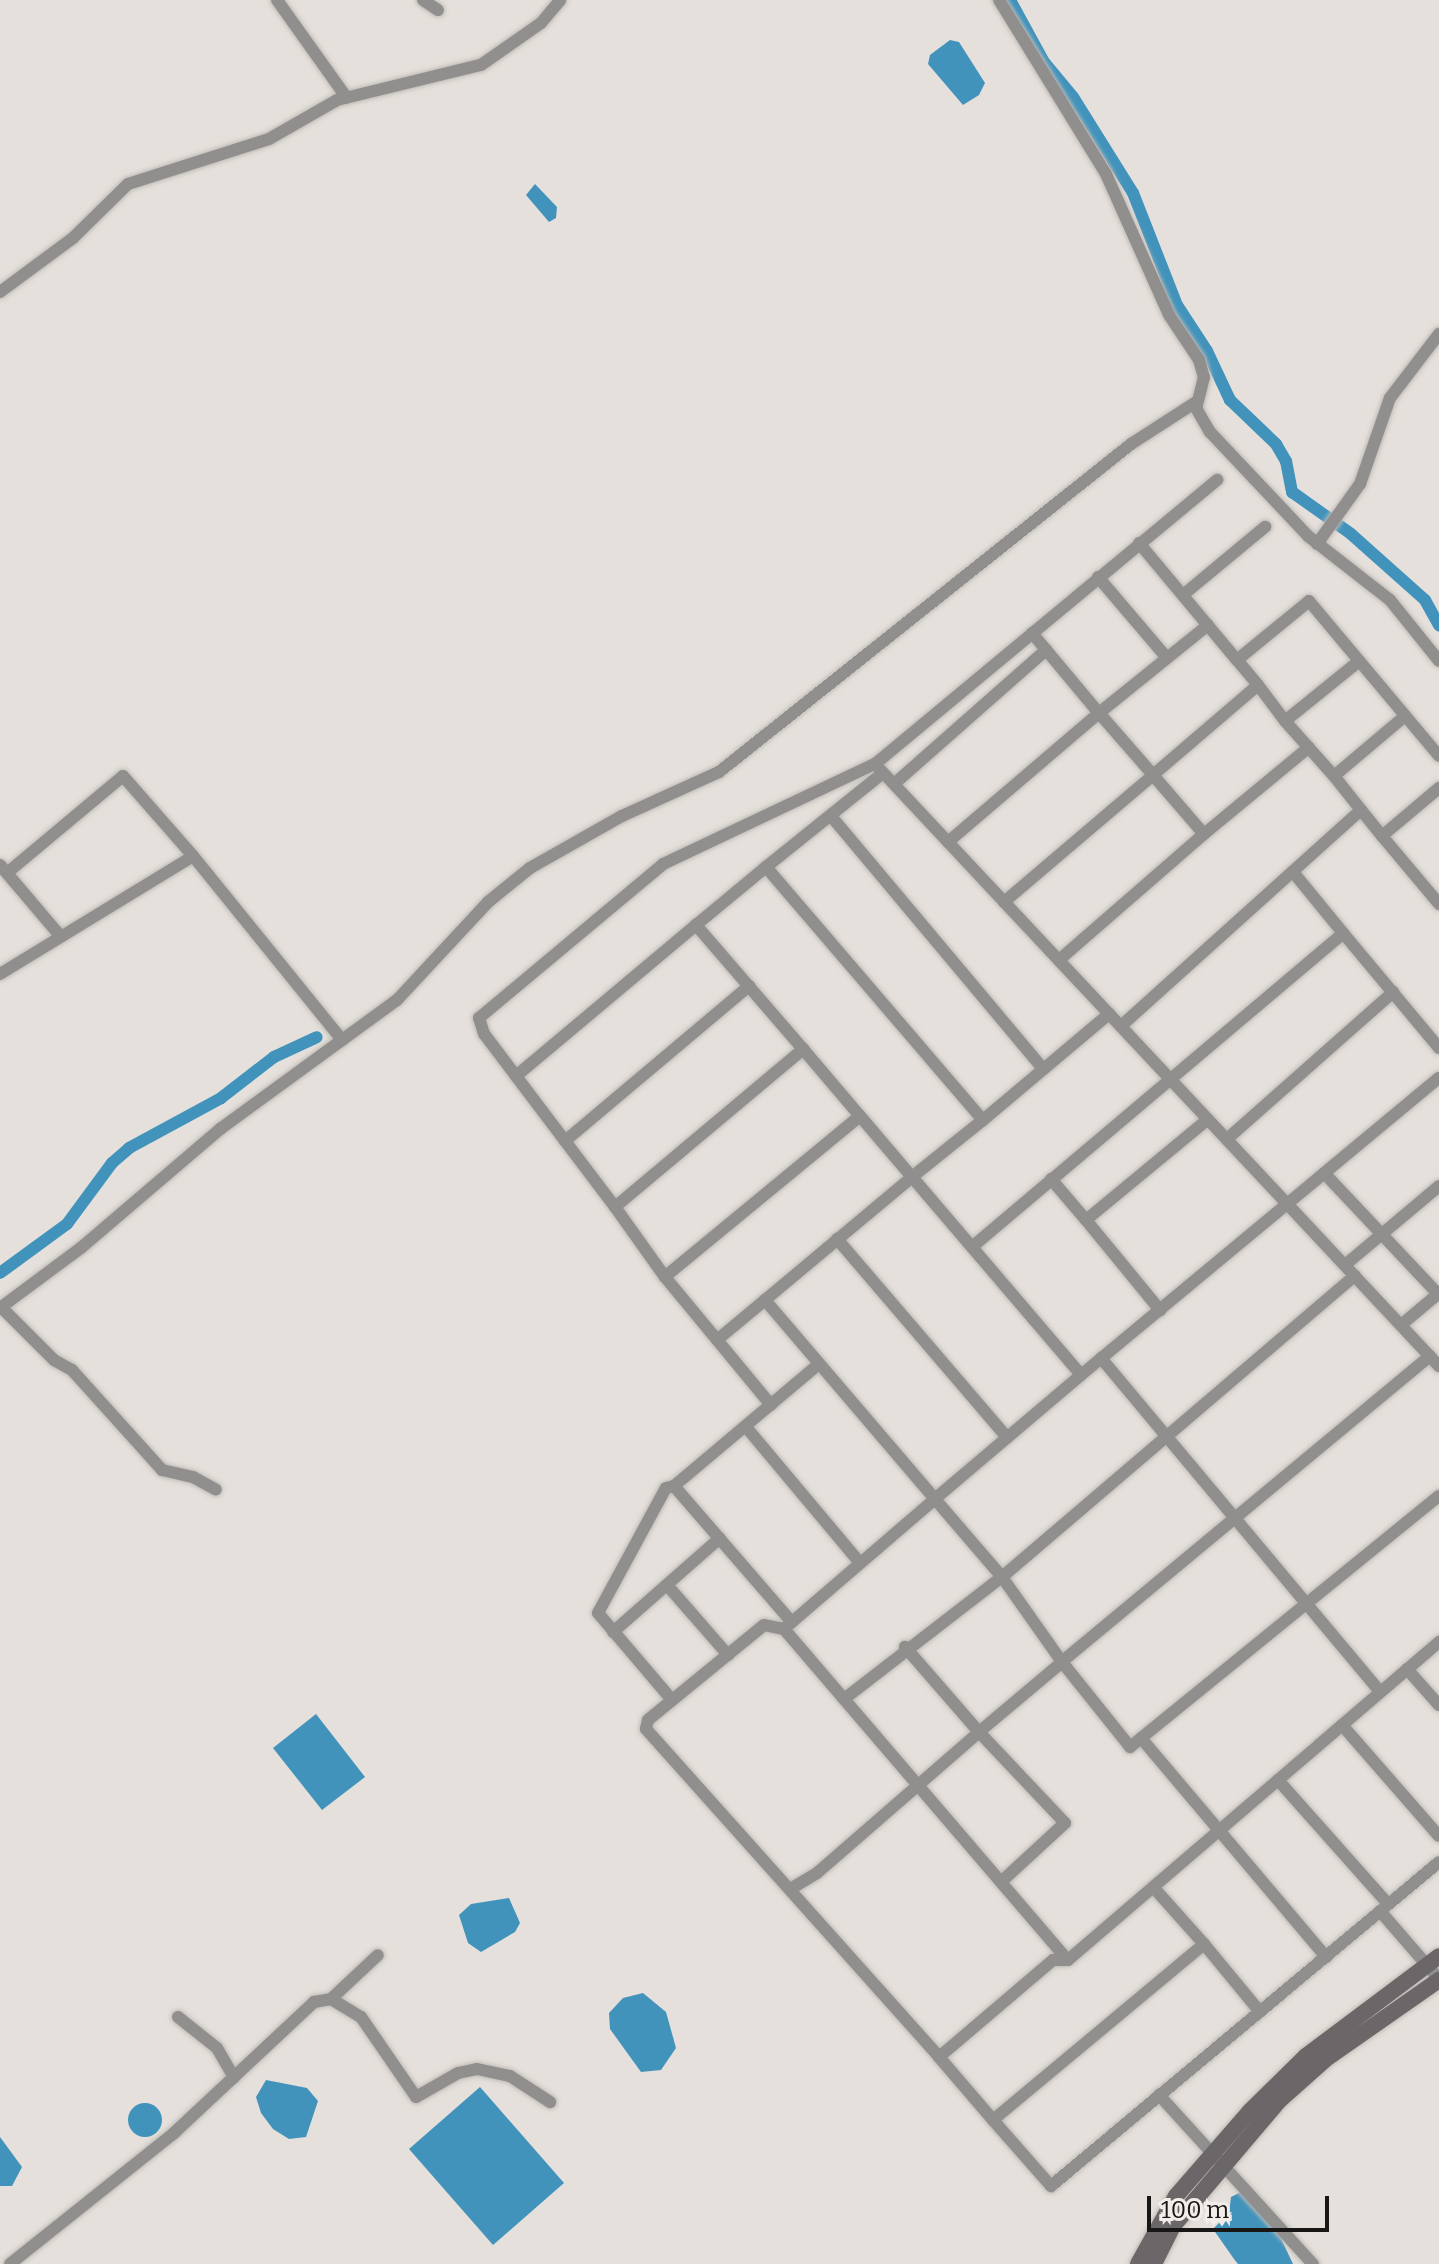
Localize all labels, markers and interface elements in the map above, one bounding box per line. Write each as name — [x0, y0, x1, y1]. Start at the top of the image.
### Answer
scale bar — [1151, 2180, 1333, 2230]
text: 100 m — [1161, 2196, 1229, 2224]

